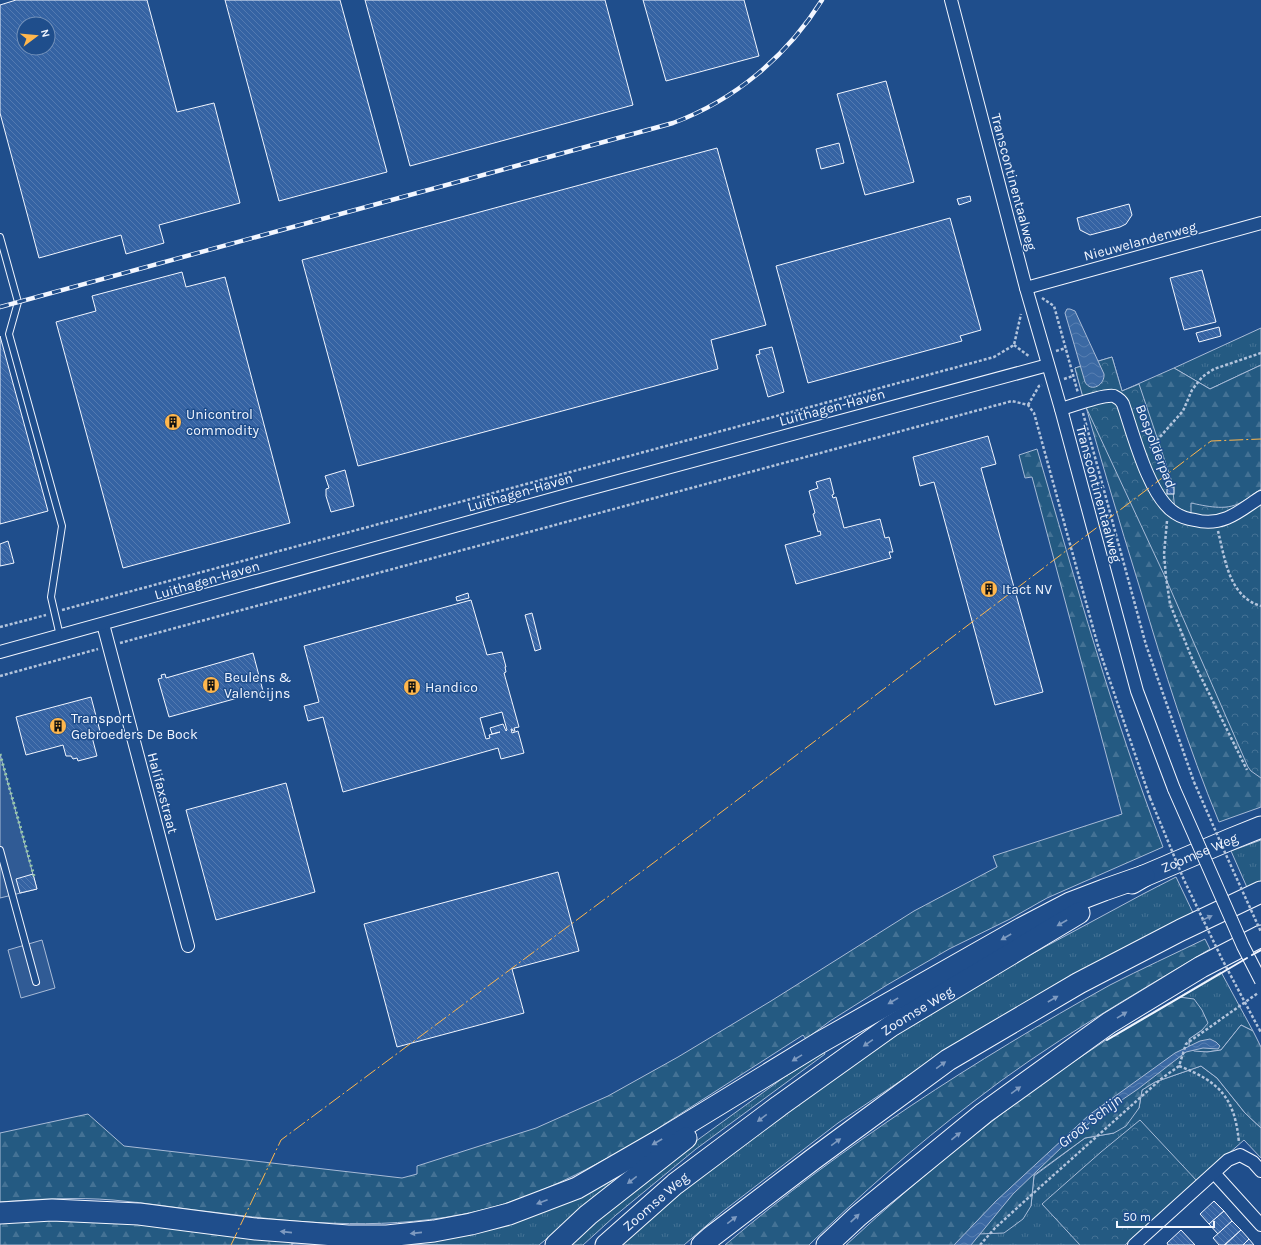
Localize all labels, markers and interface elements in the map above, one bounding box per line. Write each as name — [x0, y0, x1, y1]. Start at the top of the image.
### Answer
north arrow — [16, 16, 56, 56]
text: N — [38, 28, 52, 39]
street label: Transcontinentaalweg — [987, 112, 1040, 253]
street label: Nieuwelandenweg — [1082, 218, 1198, 265]
street label: Luithagen-Haven — [777, 385, 887, 430]
street label: Bospolderpad — [1132, 402, 1179, 490]
place label: Unicontrol commodity — [186, 406, 259, 439]
building icon: Unicontrol commodity — [163, 412, 183, 432]
street label: Transcontinentaalweg — [1072, 424, 1125, 565]
street label: Luithagen-Haven — [466, 469, 575, 516]
street label: Luithagen-Haven — [153, 557, 262, 604]
building icon: Itact NV — [979, 579, 999, 599]
place label: Itact NV — [1002, 581, 1052, 598]
place label: Beulens & Valencijns — [224, 669, 292, 702]
building icon: Beulens & Valencijns — [201, 675, 221, 695]
building icon: Handico — [402, 677, 422, 697]
place label: Handico — [425, 679, 478, 696]
place label: Transport Gebroeders De Bock — [71, 710, 198, 743]
building icon: Transport Gebroeders De Bock — [48, 716, 68, 736]
street label: Halifaxstraat — [144, 751, 181, 836]
street label: Zoomse Weg — [1159, 829, 1240, 877]
one-way arrow — [1201, 915, 1212, 921]
one-way arrow — [1056, 920, 1068, 927]
one-way arrow — [1000, 933, 1012, 940]
street label: Zoomse Weg — [878, 982, 957, 1039]
one-way arrow — [1048, 995, 1058, 1003]
one-way arrow — [887, 998, 899, 1004]
one-way arrow — [1117, 1011, 1127, 1019]
one-way arrow — [862, 1038, 873, 1047]
one-way arrow — [791, 1054, 803, 1061]
one-way arrow — [936, 1062, 946, 1070]
one-way arrow — [1011, 1086, 1021, 1094]
water label: Groot Schijn — [1054, 1090, 1126, 1152]
one-way arrow — [757, 1114, 767, 1122]
one-way arrow — [951, 1132, 962, 1140]
one-way arrow — [831, 1138, 841, 1146]
one-way arrow — [651, 1139, 663, 1146]
street label: Zoomse Weg — [620, 1169, 692, 1235]
one-way arrow — [626, 1176, 637, 1184]
one-way arrow — [535, 1199, 547, 1205]
scale bar — [1117, 1203, 1214, 1229]
text: 50 m — [1123, 1210, 1151, 1224]
one-way arrow — [850, 1213, 860, 1223]
one-way arrow — [727, 1216, 738, 1225]
one-way arrow — [280, 1229, 292, 1235]
one-way arrow — [410, 1230, 422, 1236]

